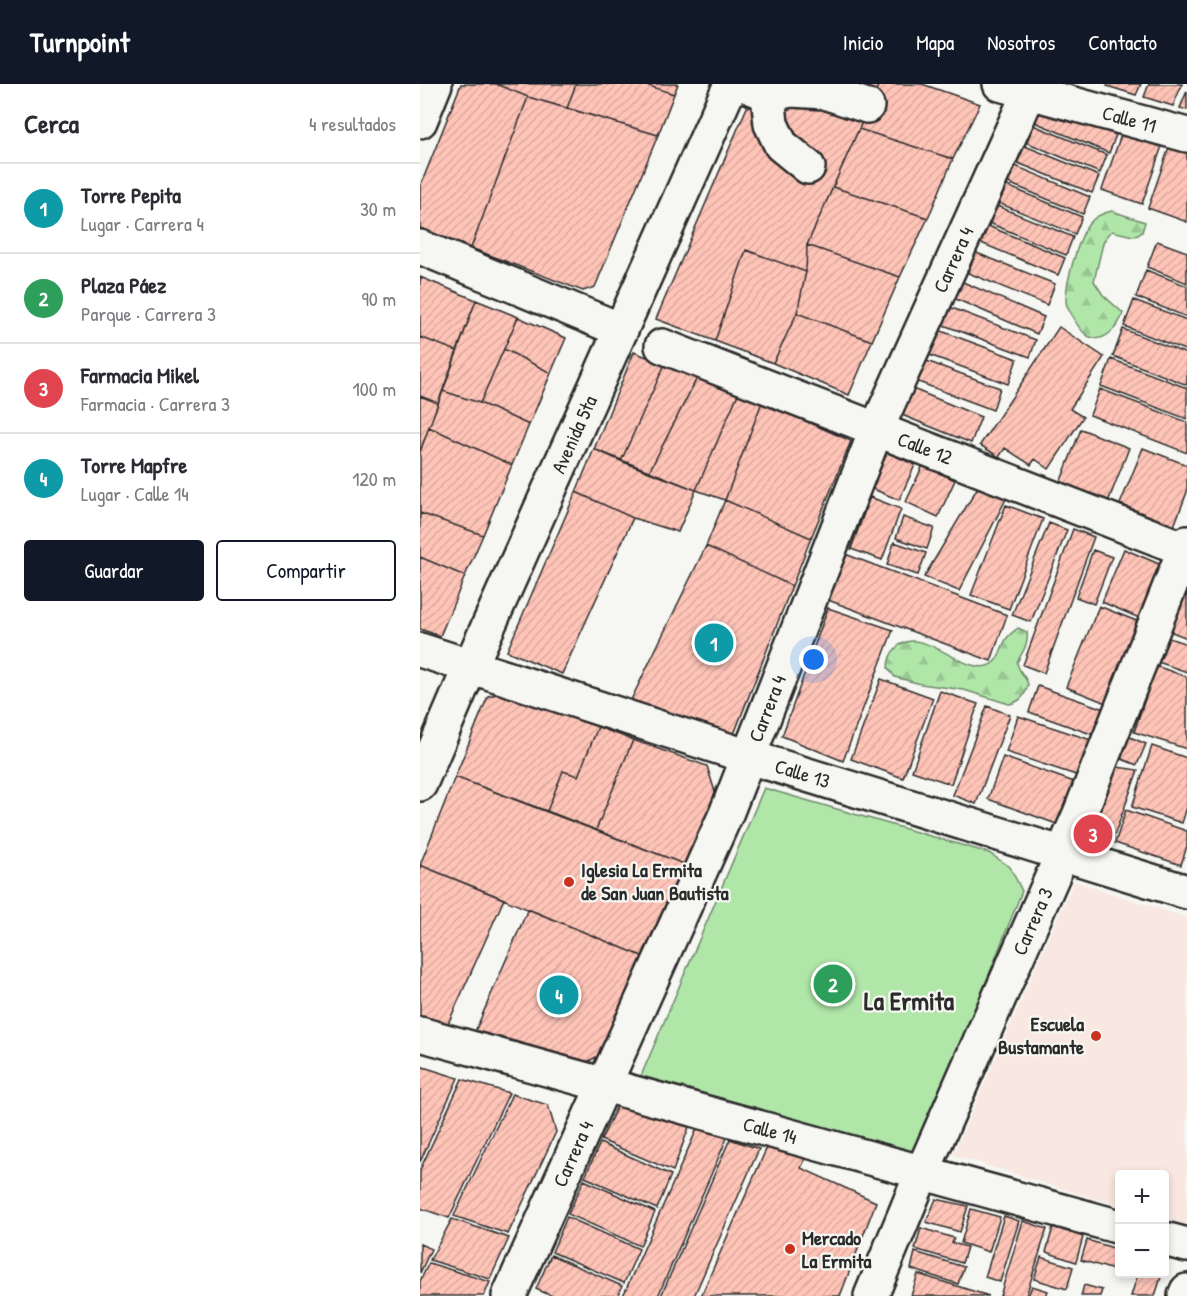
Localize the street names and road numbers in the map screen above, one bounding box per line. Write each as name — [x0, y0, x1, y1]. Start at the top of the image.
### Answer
street label: Calle 11 — [1100, 99, 1159, 139]
street label: Carrera 4 — [926, 222, 980, 297]
street label: Avenida 5ta — [544, 391, 603, 478]
street label: Calle 12 — [894, 425, 957, 471]
street label: Carrera 4 — [742, 671, 792, 746]
street label: Calle 13 — [772, 752, 834, 794]
street label: Carrera 3 — [1005, 883, 1059, 959]
street label: Calle 14 — [740, 1110, 800, 1150]
street label: Carrera 4 — [546, 1116, 599, 1191]

